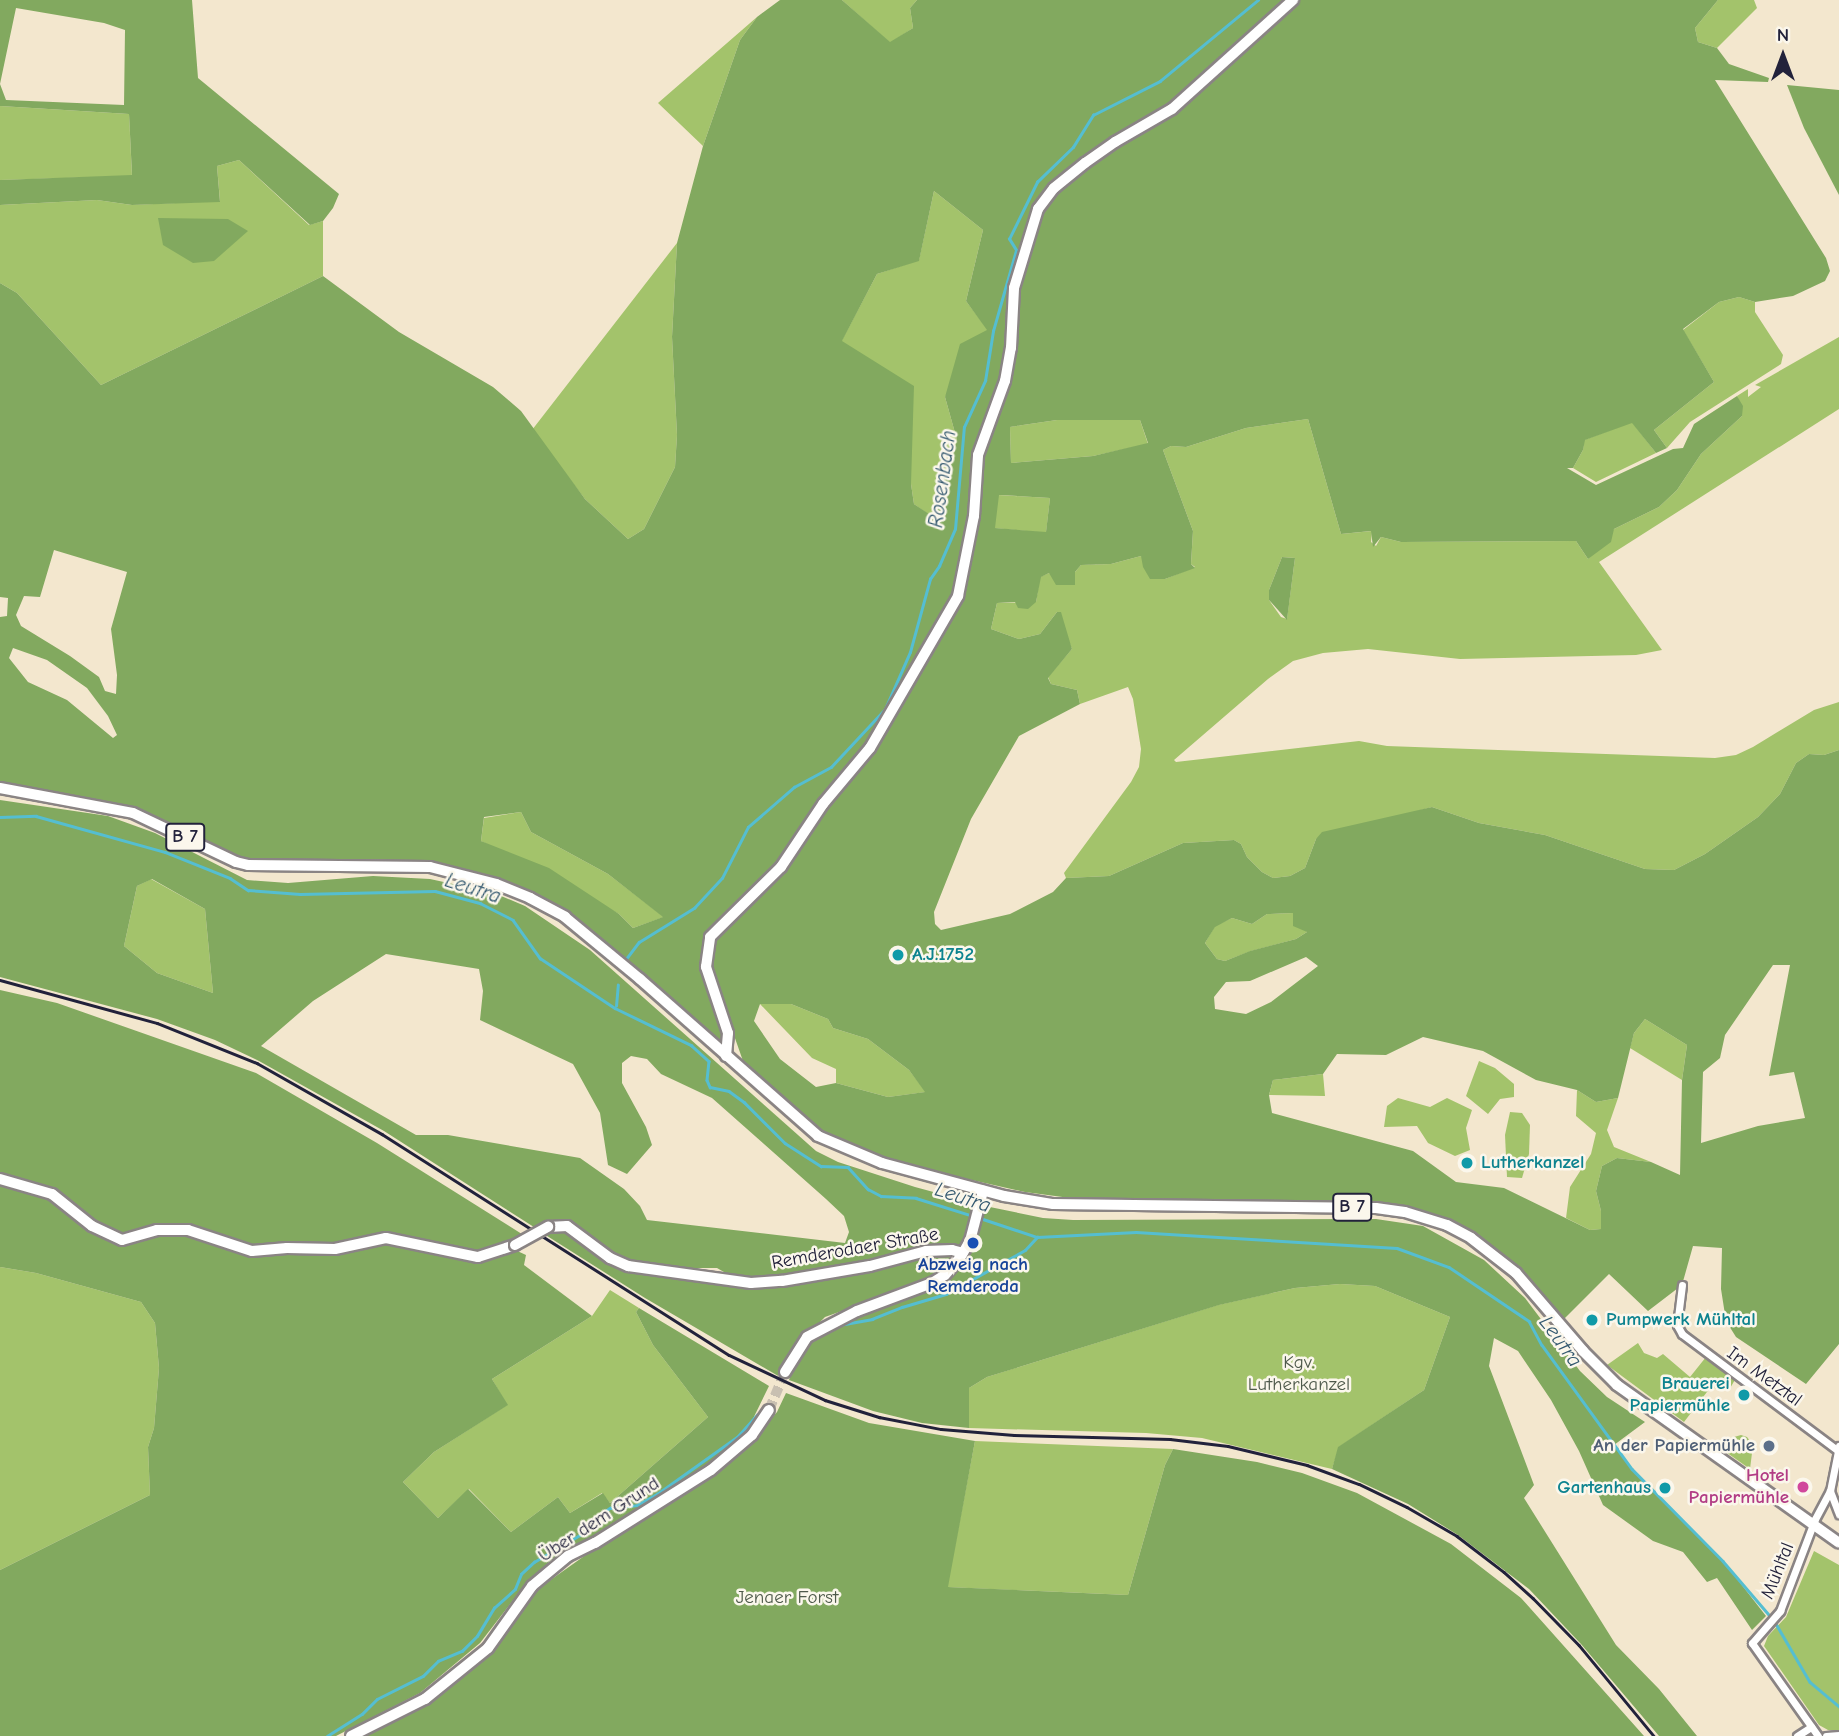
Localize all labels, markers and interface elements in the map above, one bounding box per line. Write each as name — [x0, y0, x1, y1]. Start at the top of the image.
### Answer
north arrow — [1748, 21, 1818, 91]
text: N — [1777, 24, 1789, 46]
water label: Rosenbach — [923, 429, 961, 529]
road number: B 7 — [164, 822, 206, 852]
water label: Leutra — [442, 867, 504, 909]
place label: A.J.1752 — [912, 944, 974, 966]
marker: A.J.1752 — [890, 947, 906, 963]
place label: Lutherkanzel — [1481, 1152, 1584, 1174]
marker: Lutherkanzel — [1459, 1155, 1475, 1171]
water label: Leutra — [932, 1176, 994, 1218]
road number: B 7 — [1331, 1192, 1373, 1222]
street label: Remderodaer Straße — [770, 1223, 940, 1275]
marker: Abzweig nach Remderoda — [965, 1235, 981, 1251]
place label: Abzweig nach Remderoda — [918, 1254, 1028, 1298]
place label: Pumpwerk Mühltal — [1606, 1309, 1756, 1331]
water label: Leutra — [1534, 1311, 1588, 1371]
marker: Pumpwerk Mühltal — [1584, 1312, 1600, 1328]
street label: Im Metztal — [1722, 1342, 1806, 1412]
park label: Kgv. Lutherkanzel — [1248, 1352, 1350, 1396]
place label: Brauerei Papiermühle — [1630, 1373, 1730, 1417]
marker: Brauerei Papiermühle — [1736, 1387, 1752, 1403]
place label: An der Papiermühle — [1593, 1435, 1755, 1457]
marker: An der Papiermühle — [1761, 1438, 1777, 1454]
place label: Hotel Papiermühle — [1689, 1465, 1789, 1509]
street label: Über dem Grund — [534, 1472, 664, 1568]
place label: Gartenhaus — [1557, 1477, 1651, 1499]
marker: Hotel Papiermühle — [1795, 1479, 1811, 1495]
marker: Gartenhaus — [1657, 1480, 1673, 1496]
street label: Mühltal — [1756, 1539, 1800, 1603]
park label: Jenaer Forst — [736, 1587, 838, 1609]

